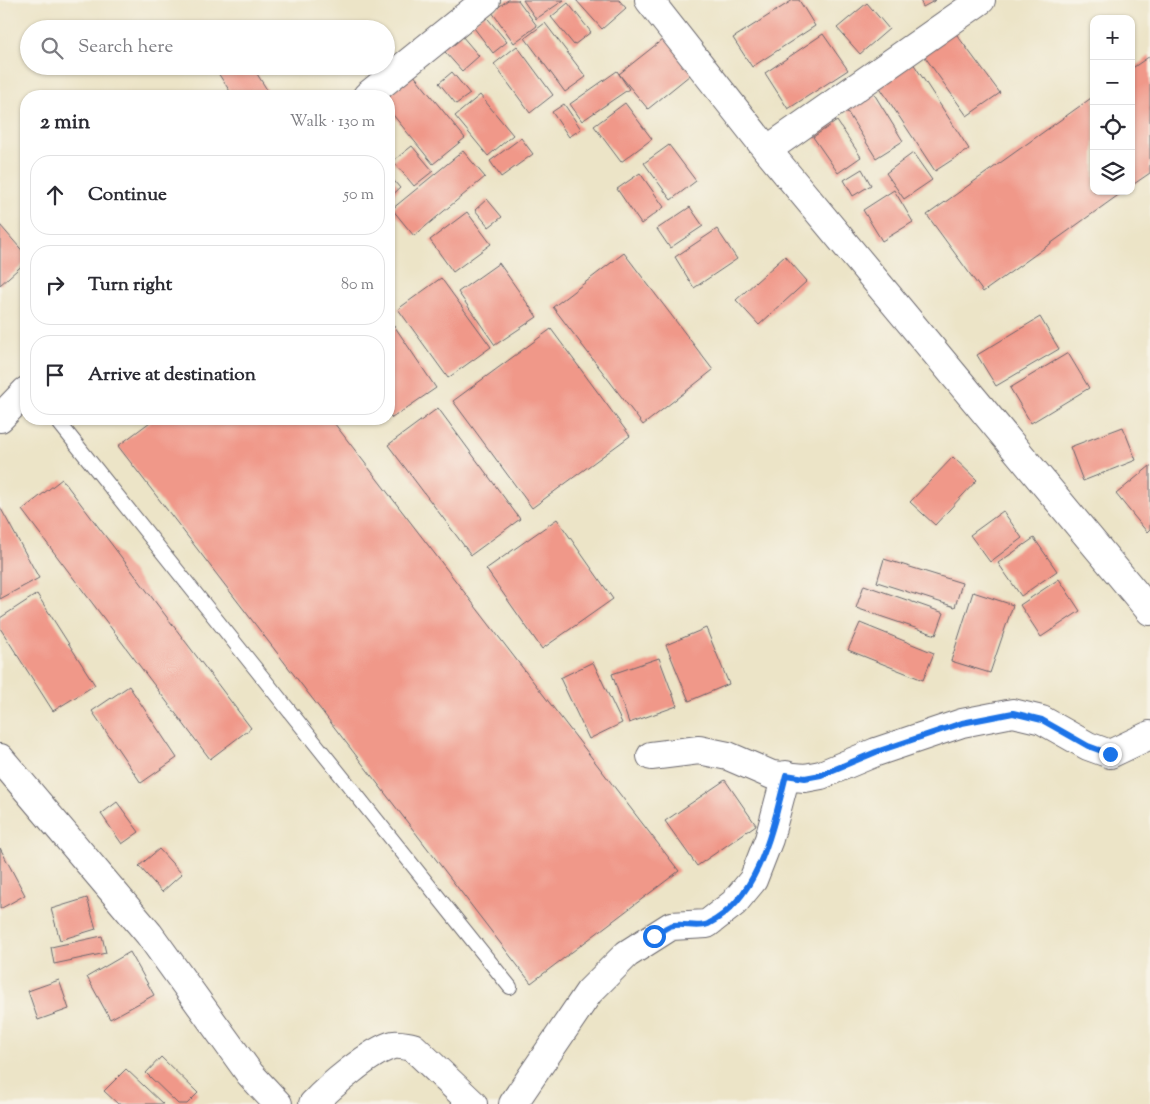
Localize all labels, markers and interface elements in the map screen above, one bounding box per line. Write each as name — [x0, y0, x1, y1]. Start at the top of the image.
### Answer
map controls — [1090, 15, 1135, 195]
button: + — [1090, 15, 1135, 60]
search box — [20, 20, 395, 75]
icon: search — [38, 34, 66, 62]
text: Search here — [78, 34, 173, 61]
button: − — [1090, 60, 1135, 105]
button: locate — [1090, 105, 1135, 150]
text: 2 min — [40, 108, 90, 138]
text: Walk · 130 m — [290, 111, 375, 134]
button: layers — [1090, 150, 1135, 195]
icon: ahead — [41, 181, 69, 209]
text: Continue — [88, 182, 167, 209]
text: 50 m — [343, 184, 374, 207]
icon: right — [41, 271, 69, 299]
text: Turn right — [88, 272, 172, 299]
text: 80 m — [341, 274, 374, 297]
icon: arrive — [41, 361, 69, 389]
text: Arrive at destination — [88, 362, 256, 389]
route end — [1099, 743, 1122, 766]
route start — [643, 925, 666, 948]

